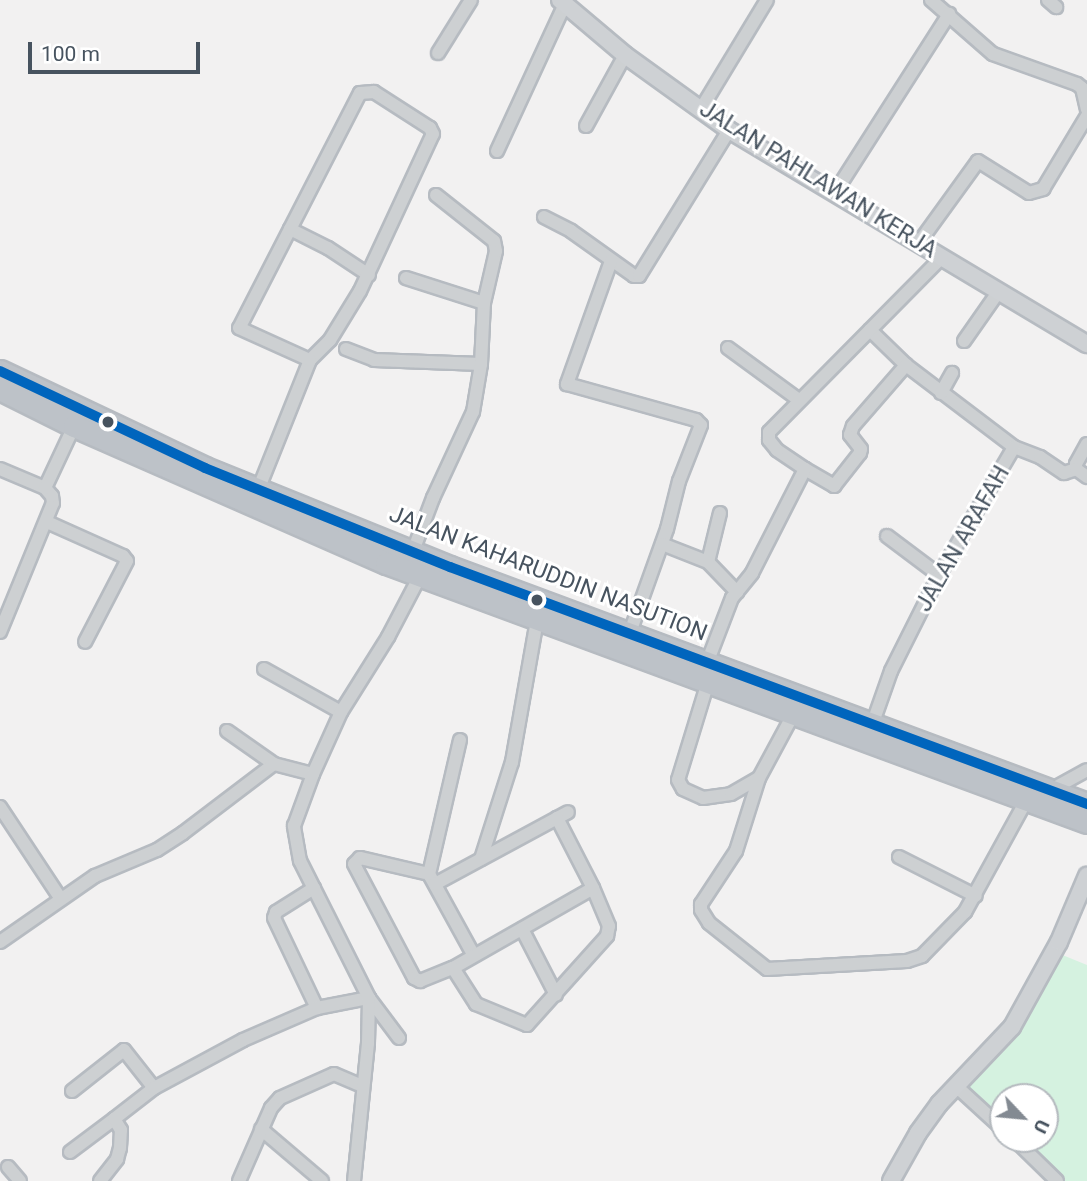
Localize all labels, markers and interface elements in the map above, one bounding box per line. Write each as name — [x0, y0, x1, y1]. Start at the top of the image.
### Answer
scale bar — [32, 28, 203, 72]
text: 100 m — [41, 42, 100, 66]
street label: JALAN PAHLAWAN KERJA — [694, 96, 942, 264]
unlabelled marker — [101, 415, 115, 429]
street label: JALAN ARAFAH — [910, 461, 1016, 617]
street label: JALAN KAHARUDDIN NASUTION — [385, 501, 711, 647]
unlabelled marker — [530, 593, 544, 607]
north arrow — [989, 1083, 1059, 1153]
text: U — [1028, 1116, 1055, 1137]

